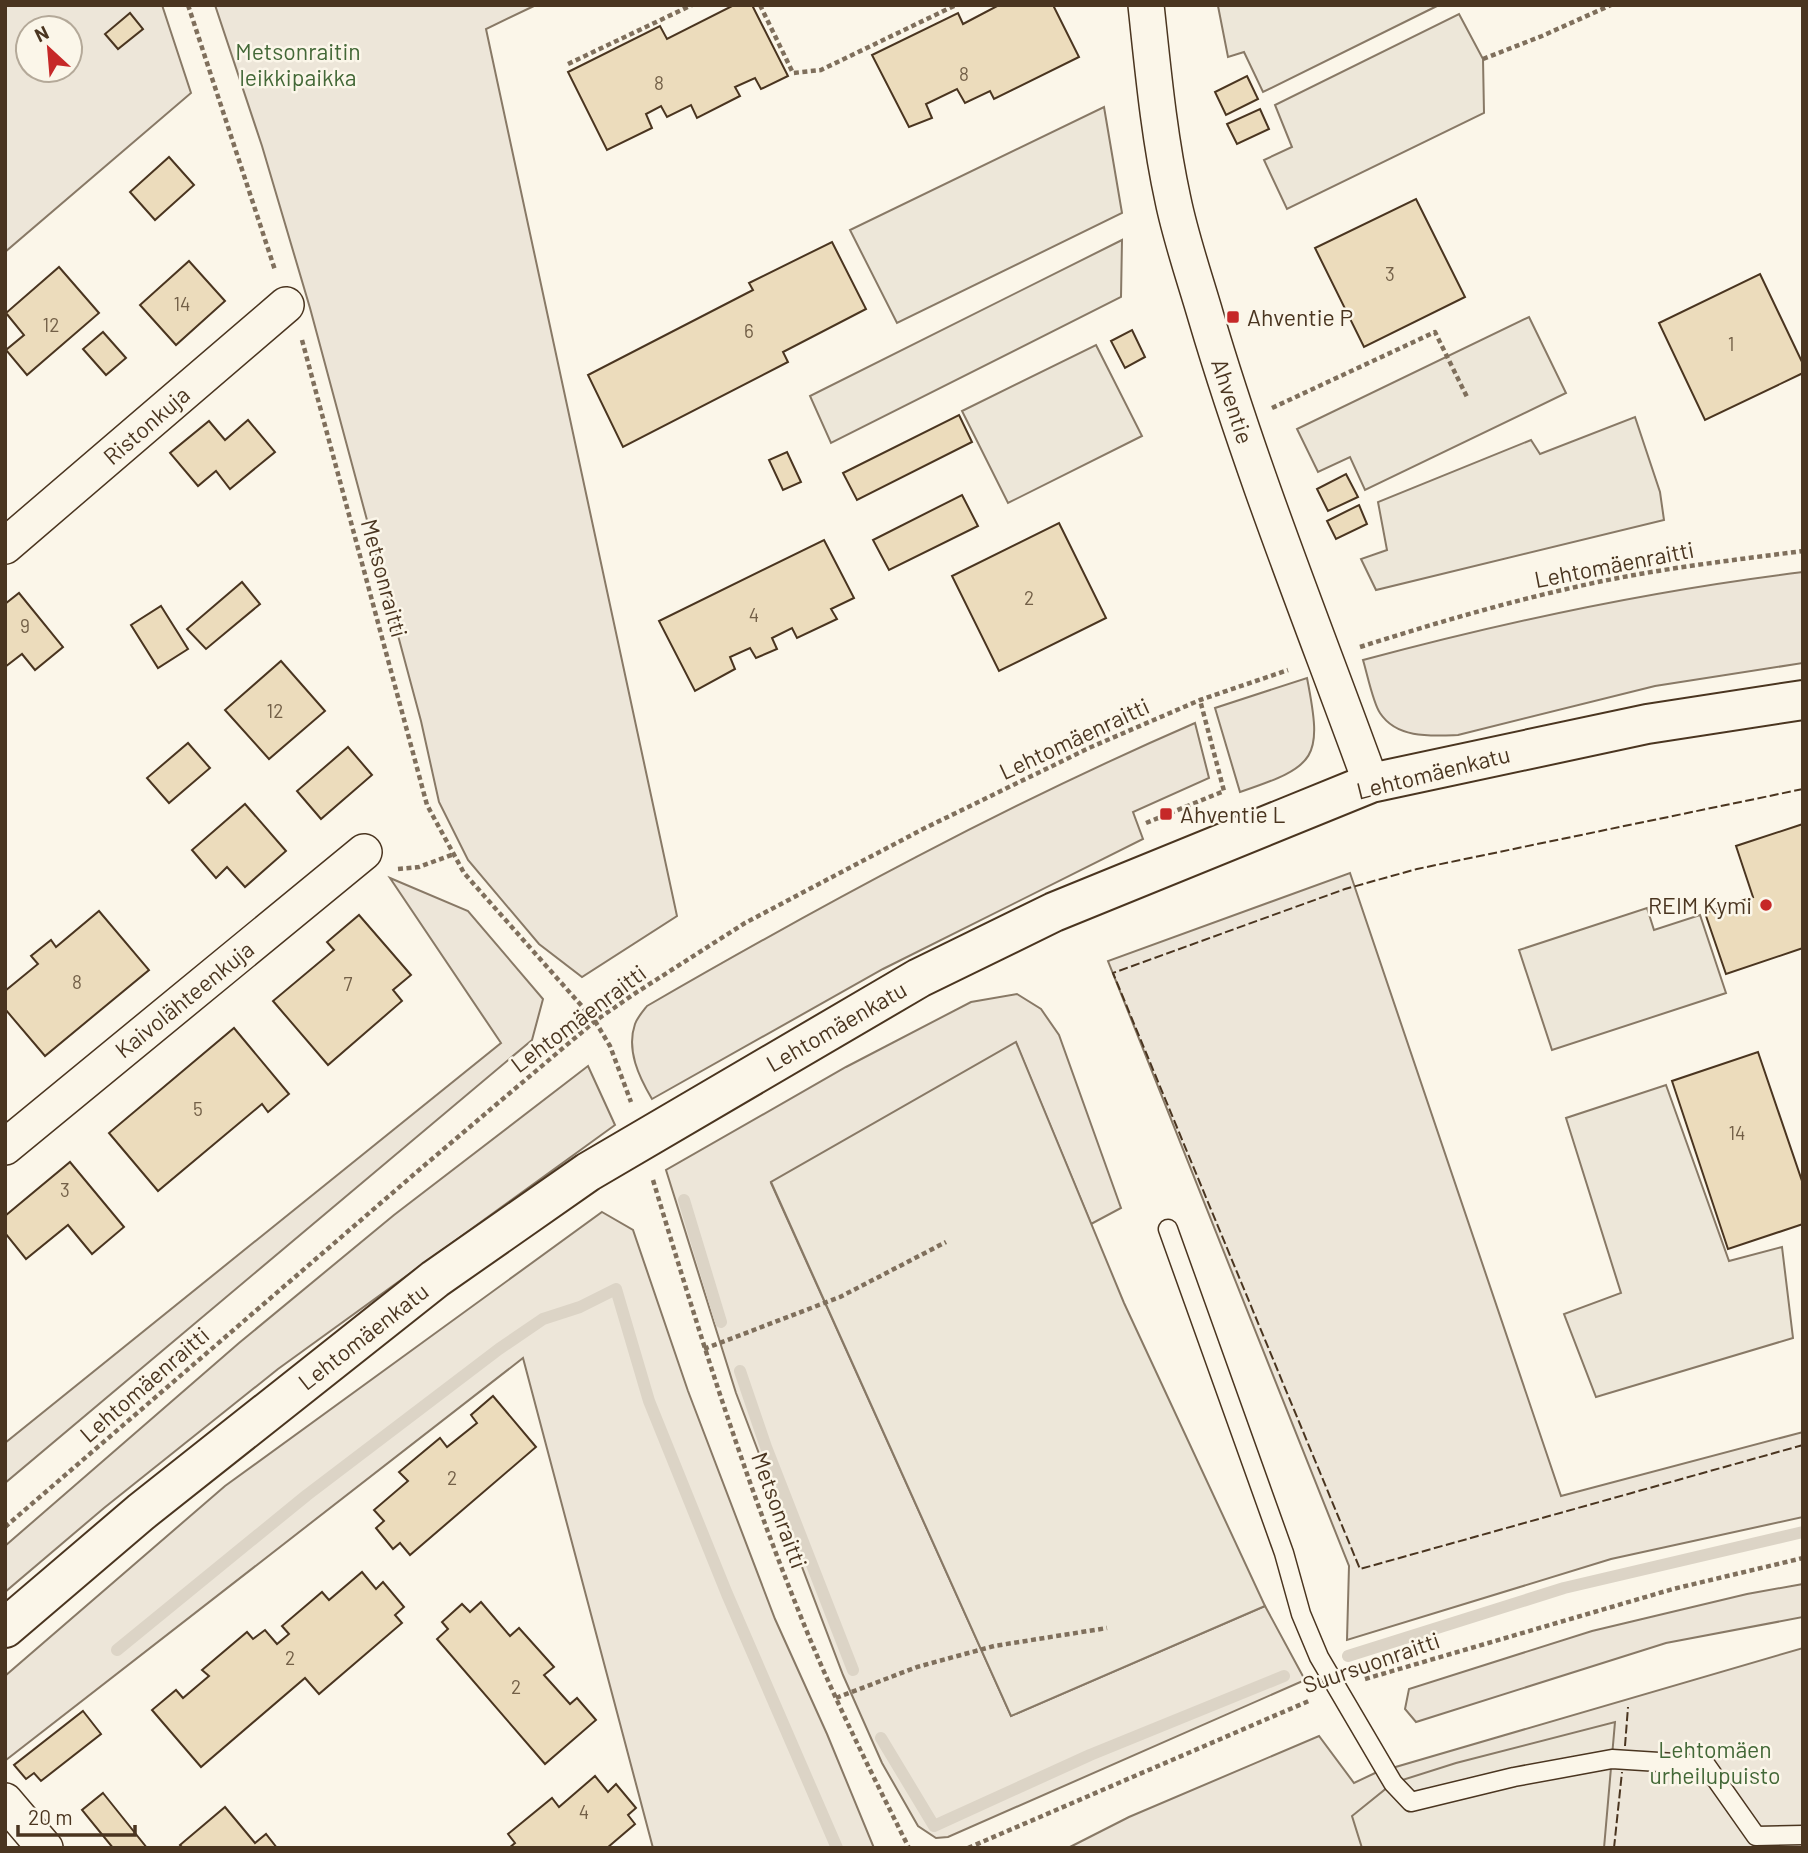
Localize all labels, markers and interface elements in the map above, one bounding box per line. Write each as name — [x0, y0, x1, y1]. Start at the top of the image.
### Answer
north arrow — [14, 14, 84, 84]
text: N — [31, 20, 52, 46]
park label: Metsonraitin leikkipaikka — [235, 37, 361, 91]
house number: 8 — [959, 62, 969, 85]
house number: 8 — [654, 71, 664, 94]
house number: 3 — [1385, 262, 1395, 285]
house number: 14 — [173, 292, 191, 315]
place label: Ahventie P — [1247, 303, 1353, 331]
marker: Ahventie P — [1225, 309, 1241, 325]
house number: 12 — [43, 313, 59, 336]
house number: 6 — [744, 319, 754, 342]
house number: 1 — [1728, 332, 1734, 355]
street label: Ahventie — [1206, 355, 1260, 447]
street label: Ristonkuja — [97, 380, 195, 470]
street label: Metsonraitti — [356, 516, 414, 640]
street label: Lehtomäenraitti — [1532, 535, 1696, 593]
house number: 2 — [1024, 586, 1034, 609]
house number: 4 — [749, 603, 759, 626]
house number: 9 — [20, 614, 30, 637]
street label: Lehtomäenraitti — [995, 691, 1153, 785]
house number: 12 — [267, 699, 283, 722]
street label: Lehtomäenkatu — [1353, 739, 1513, 805]
place label: Ahventie L — [1180, 800, 1286, 828]
marker: Ahventie L — [1158, 806, 1174, 822]
place label: REIM Kymi — [1648, 891, 1752, 919]
marker: REIM Kymi — [1758, 897, 1774, 913]
street label: Kaivolähteenkuja — [109, 935, 259, 1063]
street label: Lehtomäenraitti — [505, 958, 651, 1078]
house number: 8 — [72, 970, 82, 993]
house number: 7 — [344, 972, 353, 995]
street label: Lehtomäenkatu — [761, 975, 911, 1077]
house number: 5 — [193, 1097, 203, 1120]
house number: 14 — [1728, 1121, 1746, 1144]
house number: 3 — [60, 1178, 70, 1201]
street label: Lehtomäenkatu — [292, 1277, 434, 1395]
street label: Lehtomäenraitti — [74, 1320, 214, 1448]
street label: Metsonraitti — [746, 1448, 814, 1572]
house number: 2 — [447, 1466, 457, 1489]
street label: Suursuonraitti — [1299, 1625, 1443, 1699]
house number: 2 — [285, 1646, 295, 1669]
house number: 2 — [511, 1675, 521, 1698]
park label: Lehtomäen urheilupuisto — [1649, 1735, 1781, 1789]
scale bar — [18, 1794, 135, 1838]
house number: 4 — [579, 1800, 589, 1823]
text: 20 m — [28, 1804, 73, 1829]

